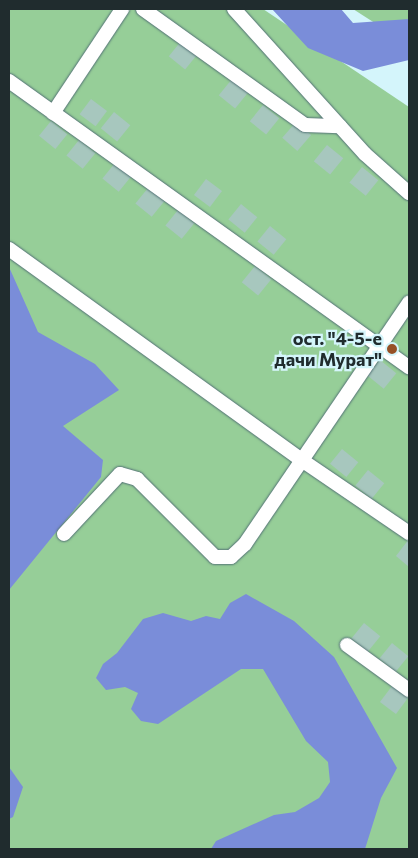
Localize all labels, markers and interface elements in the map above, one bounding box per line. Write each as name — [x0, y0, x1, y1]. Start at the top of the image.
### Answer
place label: ост. "4-5-е дачи Мурат" — [275, 328, 382, 370]
marker: ост. "4-5-е дачи Мурат" — [386, 343, 398, 355]

